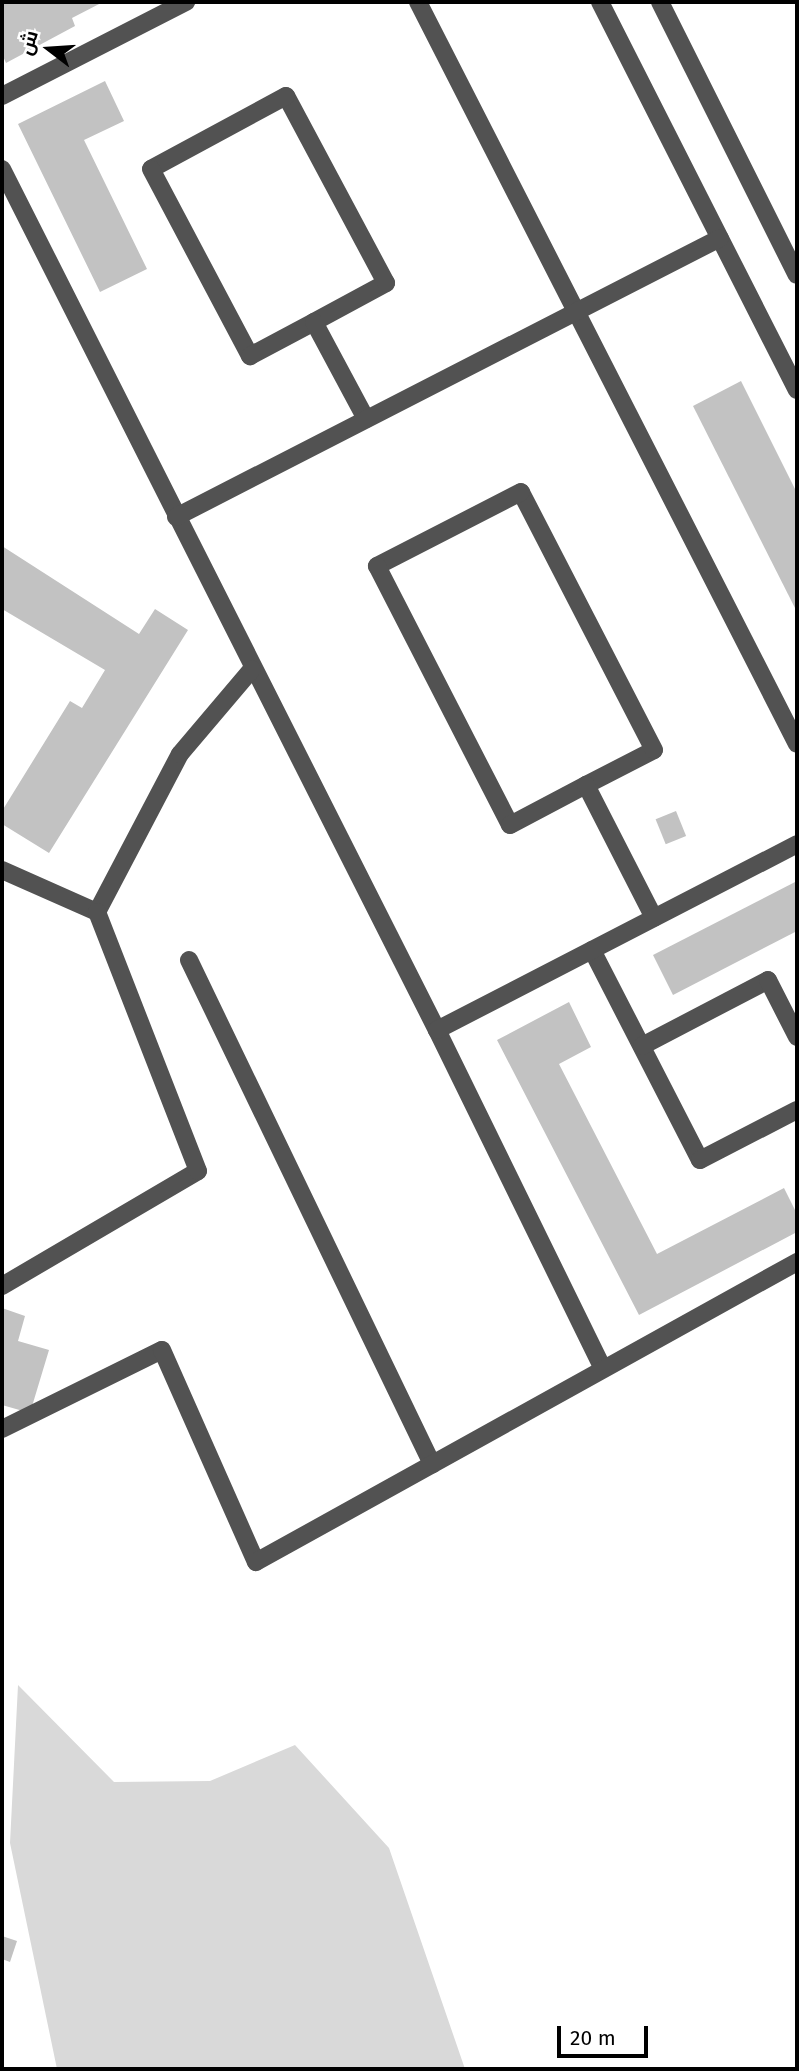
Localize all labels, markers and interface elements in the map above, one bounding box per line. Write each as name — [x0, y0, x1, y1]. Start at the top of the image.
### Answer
north arrow — [14, 14, 84, 84]
text: ش — [14, 28, 43, 58]
scale bar — [561, 2011, 652, 2056]
text: 20 m — [570, 2025, 616, 2051]

